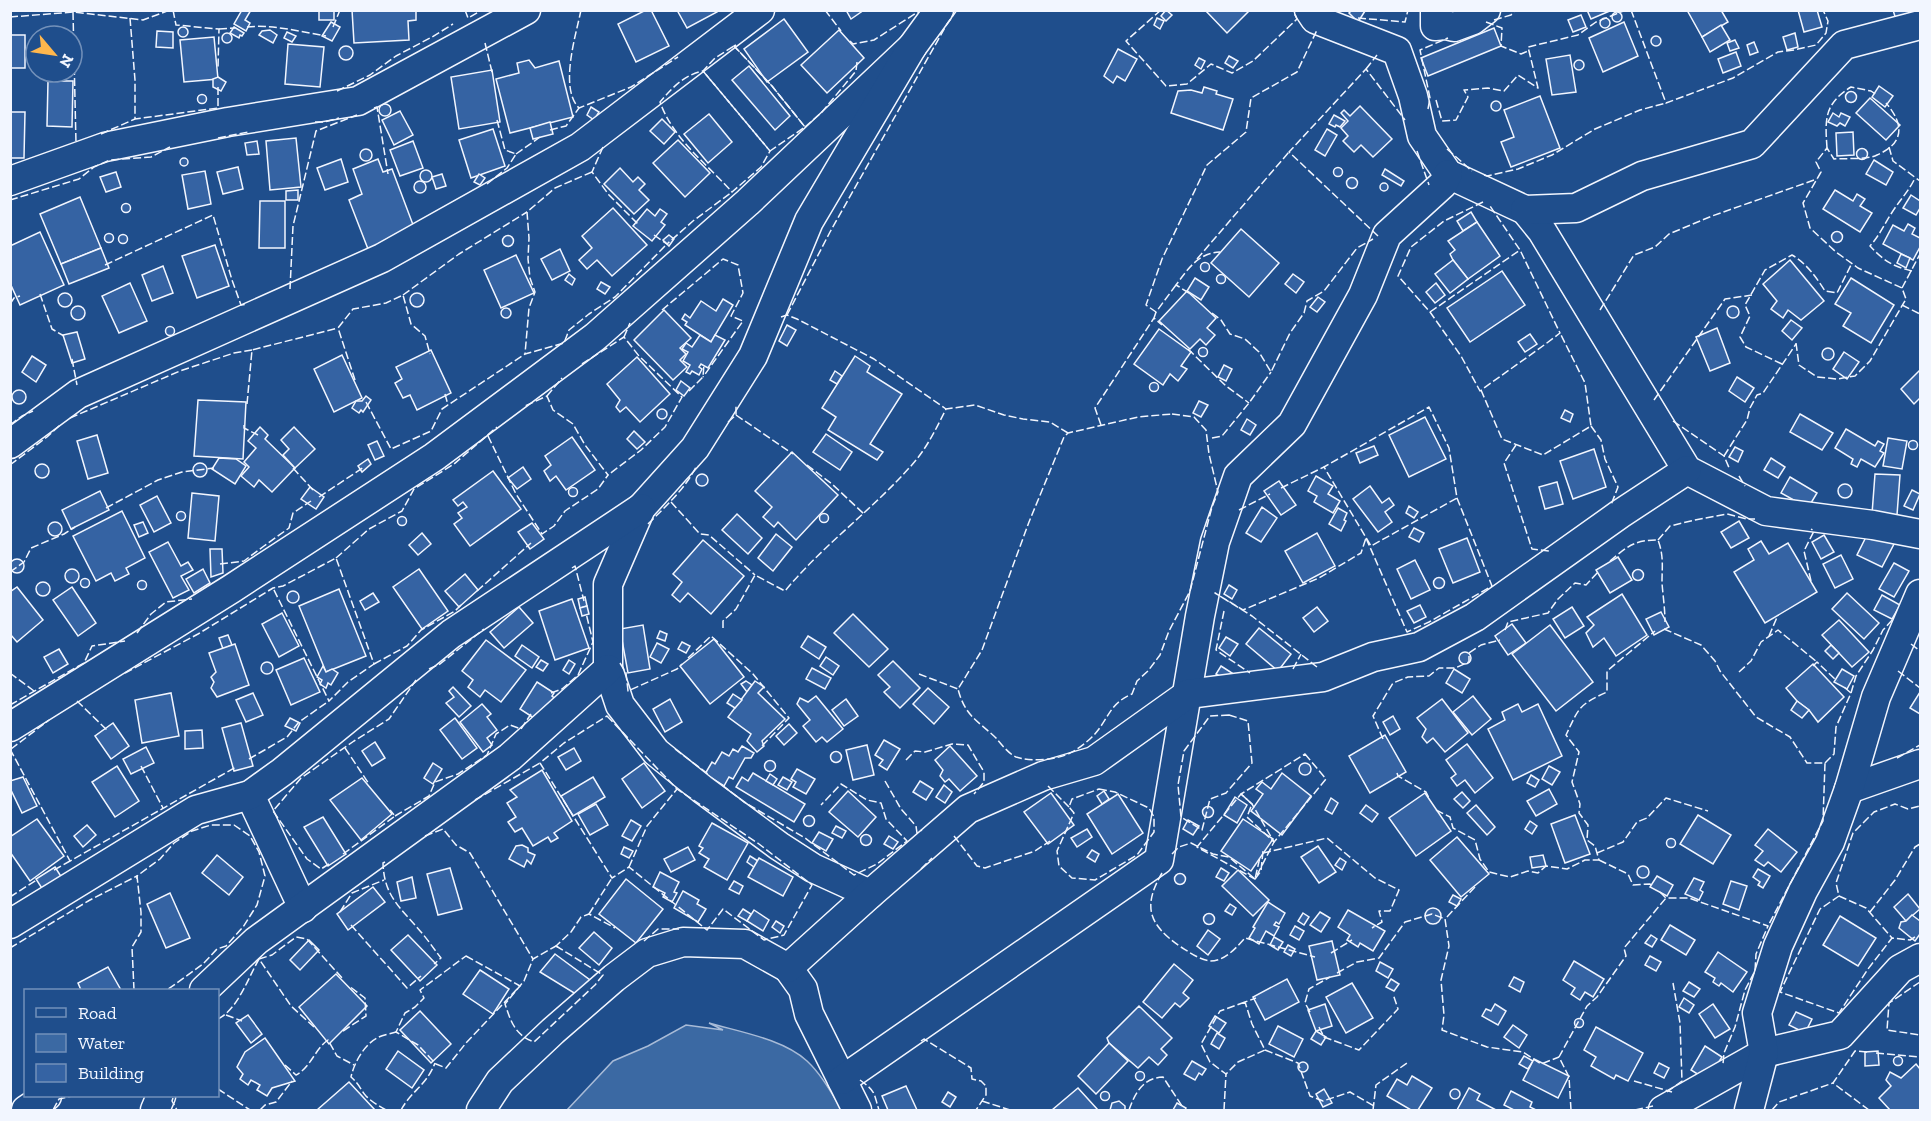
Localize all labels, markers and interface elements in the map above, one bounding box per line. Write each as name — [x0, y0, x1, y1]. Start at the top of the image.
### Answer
north arrow — [24, 24, 84, 84]
text: N — [55, 51, 78, 71]
legend — [24, 989, 219, 1097]
text: Road — [78, 1002, 117, 1024]
text: Water — [78, 1032, 125, 1054]
text: Building — [78, 1062, 144, 1084]

